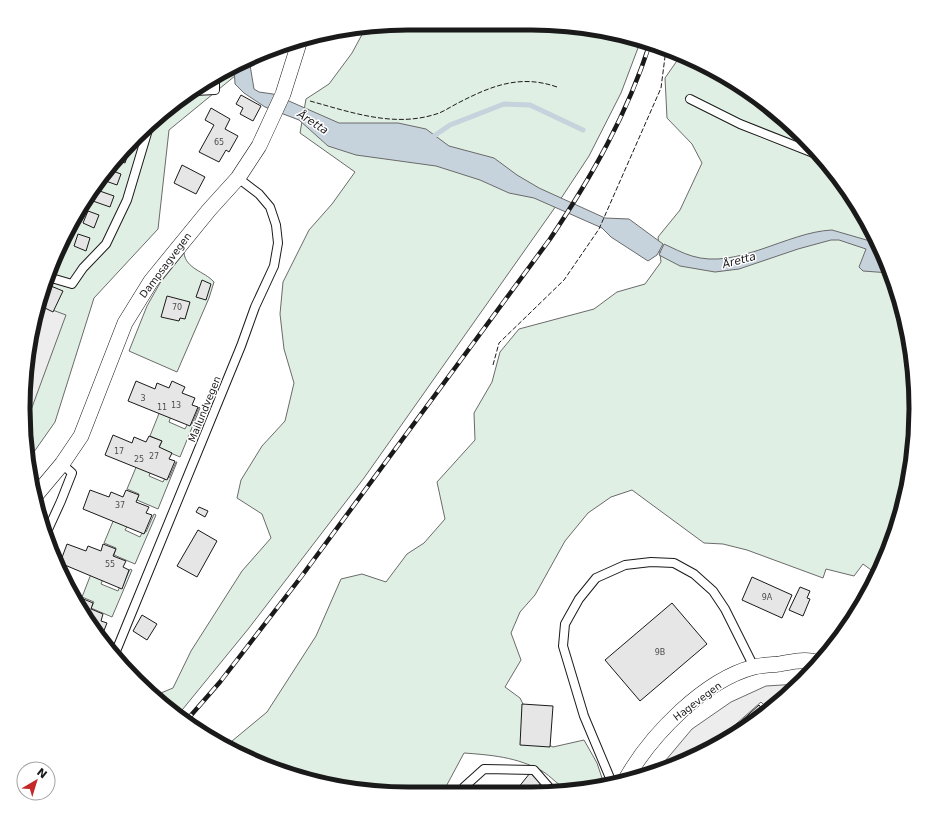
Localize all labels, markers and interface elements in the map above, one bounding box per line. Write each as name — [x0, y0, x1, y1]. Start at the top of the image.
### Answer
water label: Åretta — [294, 107, 331, 137]
house number: 65 — [214, 138, 224, 147]
street label: Dampsagvegen — [137, 231, 193, 300]
water label: Åretta — [720, 250, 758, 271]
house number: 70 — [172, 303, 182, 312]
street label: Mailundvegen — [186, 375, 223, 444]
house number: 3 — [140, 394, 146, 403]
house number: 13 — [171, 401, 181, 410]
house number: 11 — [157, 403, 167, 412]
house number: 17 — [114, 447, 124, 456]
house number: 27 — [149, 452, 159, 461]
house number: 25 — [134, 455, 144, 464]
house number: 37 — [115, 501, 125, 510]
house number: 55 — [105, 560, 115, 569]
house number: 9A — [762, 593, 773, 602]
house number: 9B — [655, 648, 665, 657]
street label: Hagevegen — [671, 680, 723, 723]
north arrow — [16, 761, 56, 801]
text: N — [34, 766, 49, 781]

